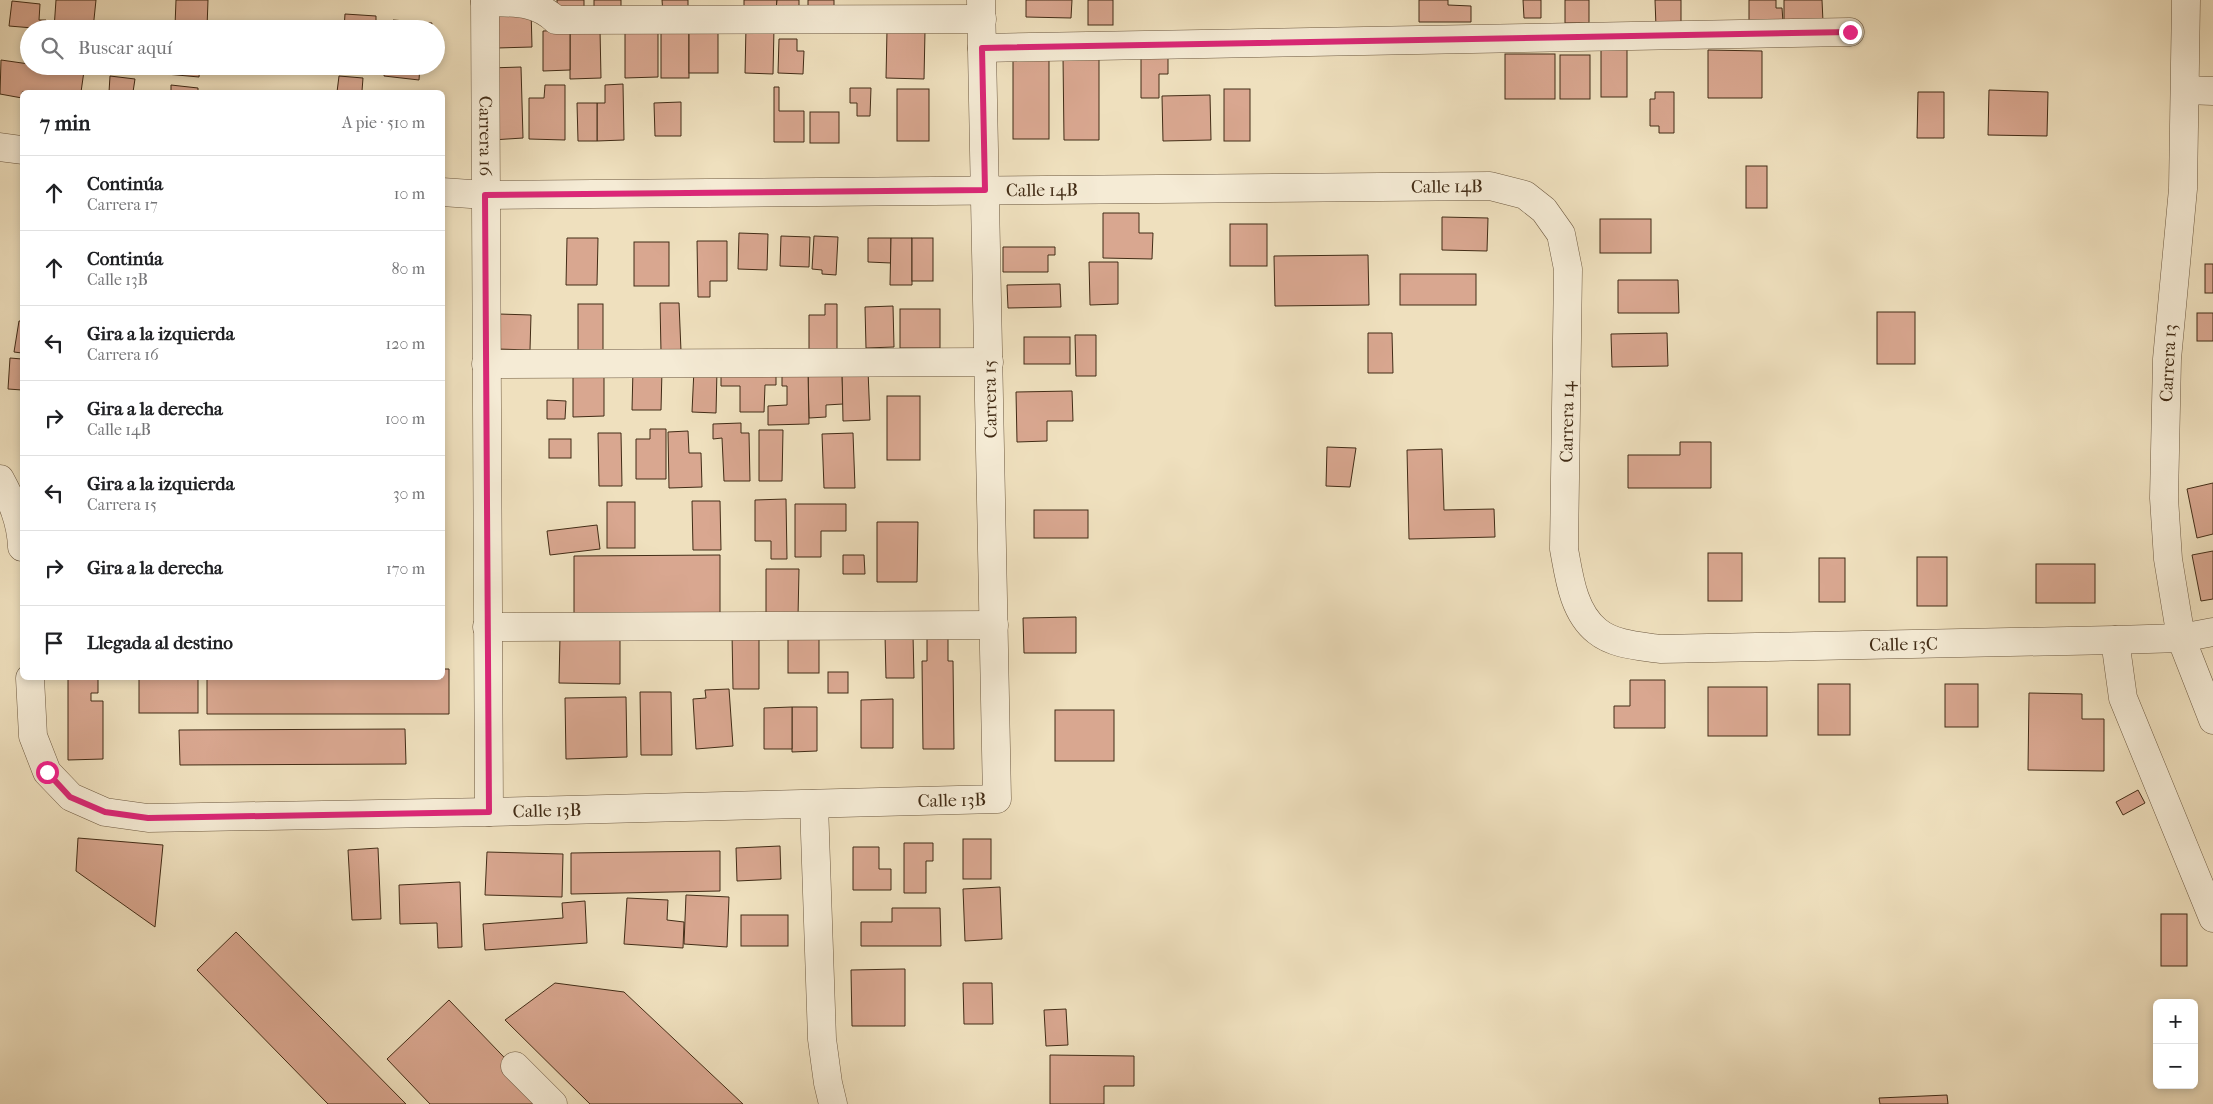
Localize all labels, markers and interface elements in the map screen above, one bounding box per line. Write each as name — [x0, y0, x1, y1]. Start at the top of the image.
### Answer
search box — [20, 20, 445, 75]
route end — [1839, 21, 1862, 44]
icon: search — [38, 34, 66, 62]
text: Buscar aquí — [78, 37, 172, 59]
street label: Carrera 16 — [474, 96, 496, 177]
text: 7 min — [40, 111, 91, 135]
text: A pie · 510 m — [342, 113, 425, 132]
text: Continúa — [87, 173, 163, 195]
street label: Calle 14B — [1411, 176, 1483, 198]
icon: ahead — [40, 179, 68, 207]
street label: Calle 14B — [1006, 180, 1078, 201]
text: 10 m — [394, 184, 425, 203]
text: Carrera 17 — [87, 195, 158, 214]
text: Continúa — [87, 248, 163, 270]
icon: ahead — [40, 254, 68, 282]
text: 80 m — [391, 259, 425, 278]
text: Calle 13B — [87, 270, 148, 289]
text: Gira a la izquierda — [87, 323, 234, 345]
street label: Carrera 13 — [2156, 323, 2181, 403]
icon: left — [40, 329, 68, 357]
text: 120 m — [386, 334, 425, 353]
text: Carrera 16 — [87, 345, 159, 364]
street label: Carrera 15 — [979, 359, 1002, 438]
street label: Carrera 14 — [1556, 381, 1579, 463]
text: Gira a la derecha — [87, 398, 223, 420]
icon: right — [40, 404, 68, 432]
text: 100 m — [385, 409, 425, 428]
text: Calle 14B — [87, 420, 151, 439]
text: Gira a la izquierda — [87, 473, 234, 495]
icon: left — [40, 479, 68, 507]
text: 30 m — [393, 484, 425, 503]
text: Carrera 15 — [87, 495, 157, 514]
icon: right — [40, 554, 68, 582]
text: Gira a la derecha — [87, 557, 223, 579]
text: 170 m — [386, 559, 425, 578]
icon: arrive — [40, 629, 68, 657]
text: Llegada al destino — [87, 632, 233, 654]
street label: Calle 13C — [1869, 634, 1938, 656]
route start — [36, 761, 59, 784]
street label: Calle 13B — [917, 789, 986, 812]
street label: Calle 13B — [512, 800, 582, 822]
map controls — [2153, 999, 2198, 1089]
button: + — [2153, 999, 2198, 1044]
button: − — [2153, 1044, 2198, 1089]

